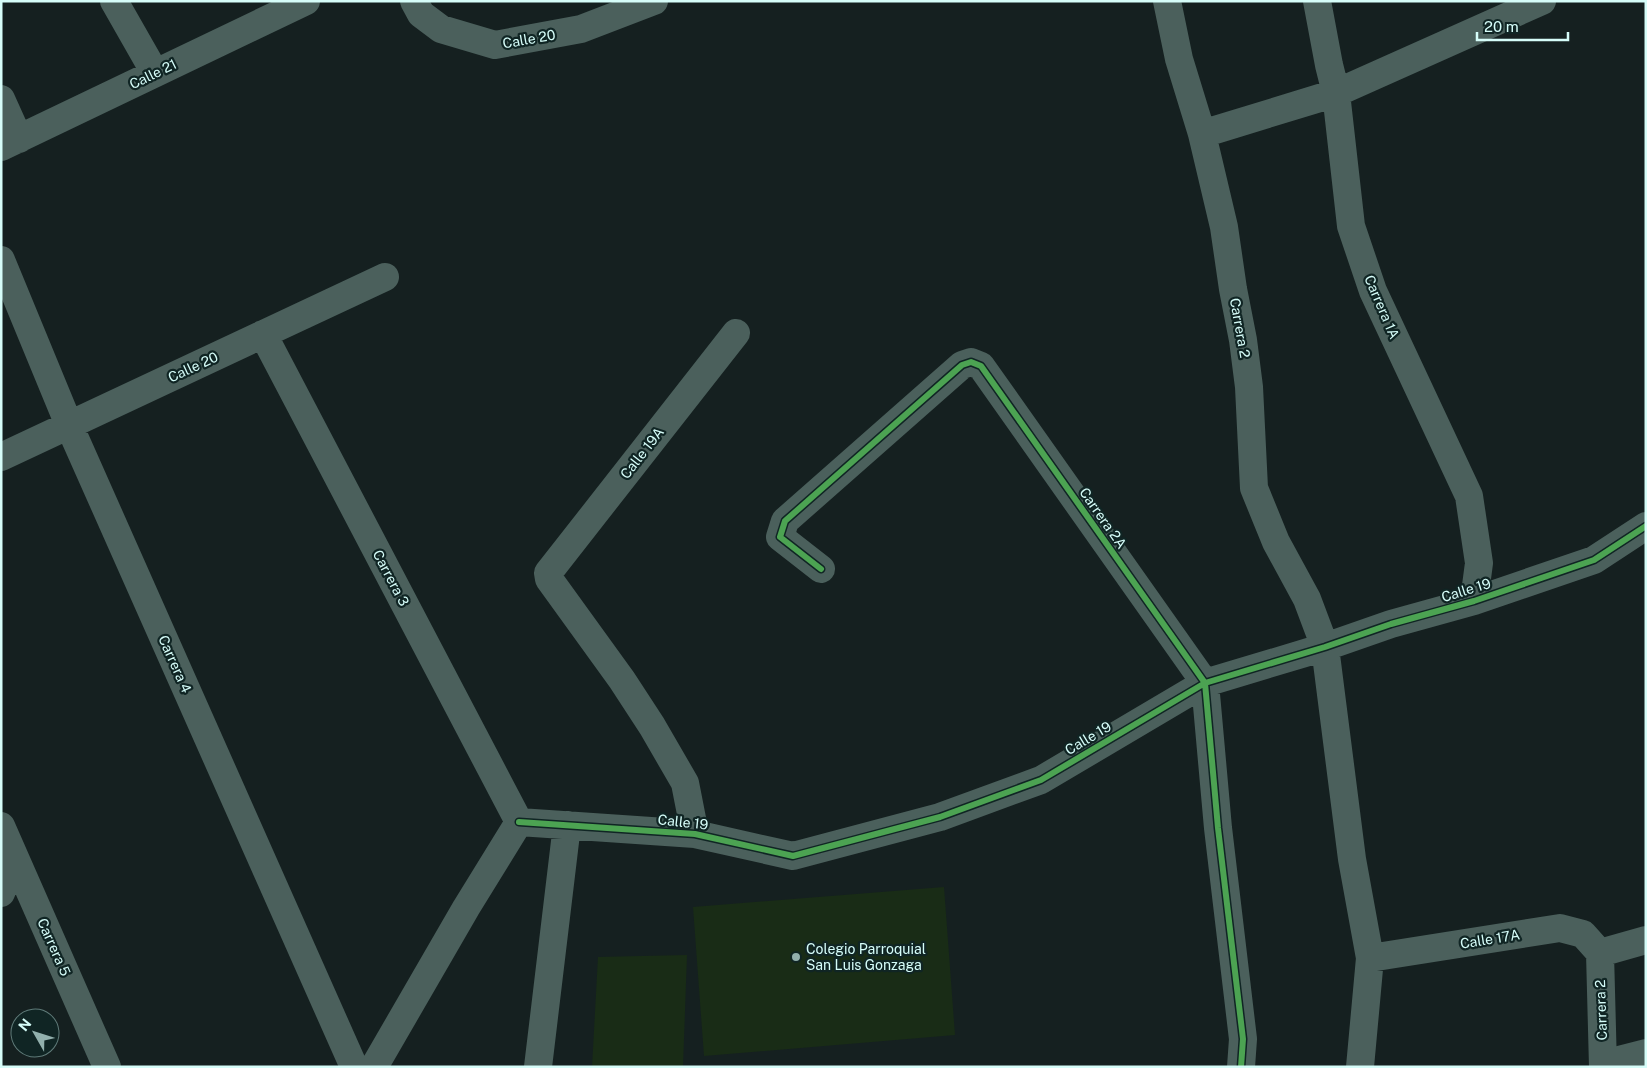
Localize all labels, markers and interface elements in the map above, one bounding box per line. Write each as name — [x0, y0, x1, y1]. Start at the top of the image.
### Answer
scale bar — [1477, 10, 1568, 42]
text: 20 m — [1484, 18, 1519, 35]
street label: Calle 20 — [501, 26, 557, 52]
street label: Calle 21 — [127, 56, 179, 92]
street label: Carrera 1A — [1361, 273, 1403, 341]
street label: Carrera 2 — [1227, 297, 1253, 359]
street label: Calle 20 — [165, 348, 221, 386]
street label: Calle 19A — [617, 424, 667, 482]
street label: Carrera 2A — [1076, 484, 1130, 552]
street label: Carrera 3 — [370, 547, 413, 609]
street label: Calle 19 — [1439, 575, 1493, 605]
street label: Carrera 4 — [155, 633, 195, 695]
street label: Calle 19 — [1062, 718, 1114, 758]
street label: Calle 19 — [657, 811, 709, 833]
street label: Carrera 5 — [34, 916, 74, 978]
street label: Calle 17A — [1459, 926, 1521, 952]
place label: Colegio Parroquial San Luis Gonzaga — [806, 941, 926, 973]
marker: Colegio Parroquial San Luis Gonzaga — [790, 951, 802, 963]
street label: Carrera 2 — [1592, 979, 1610, 1041]
north arrow — [10, 1008, 60, 1058]
text: N — [15, 1016, 35, 1034]

